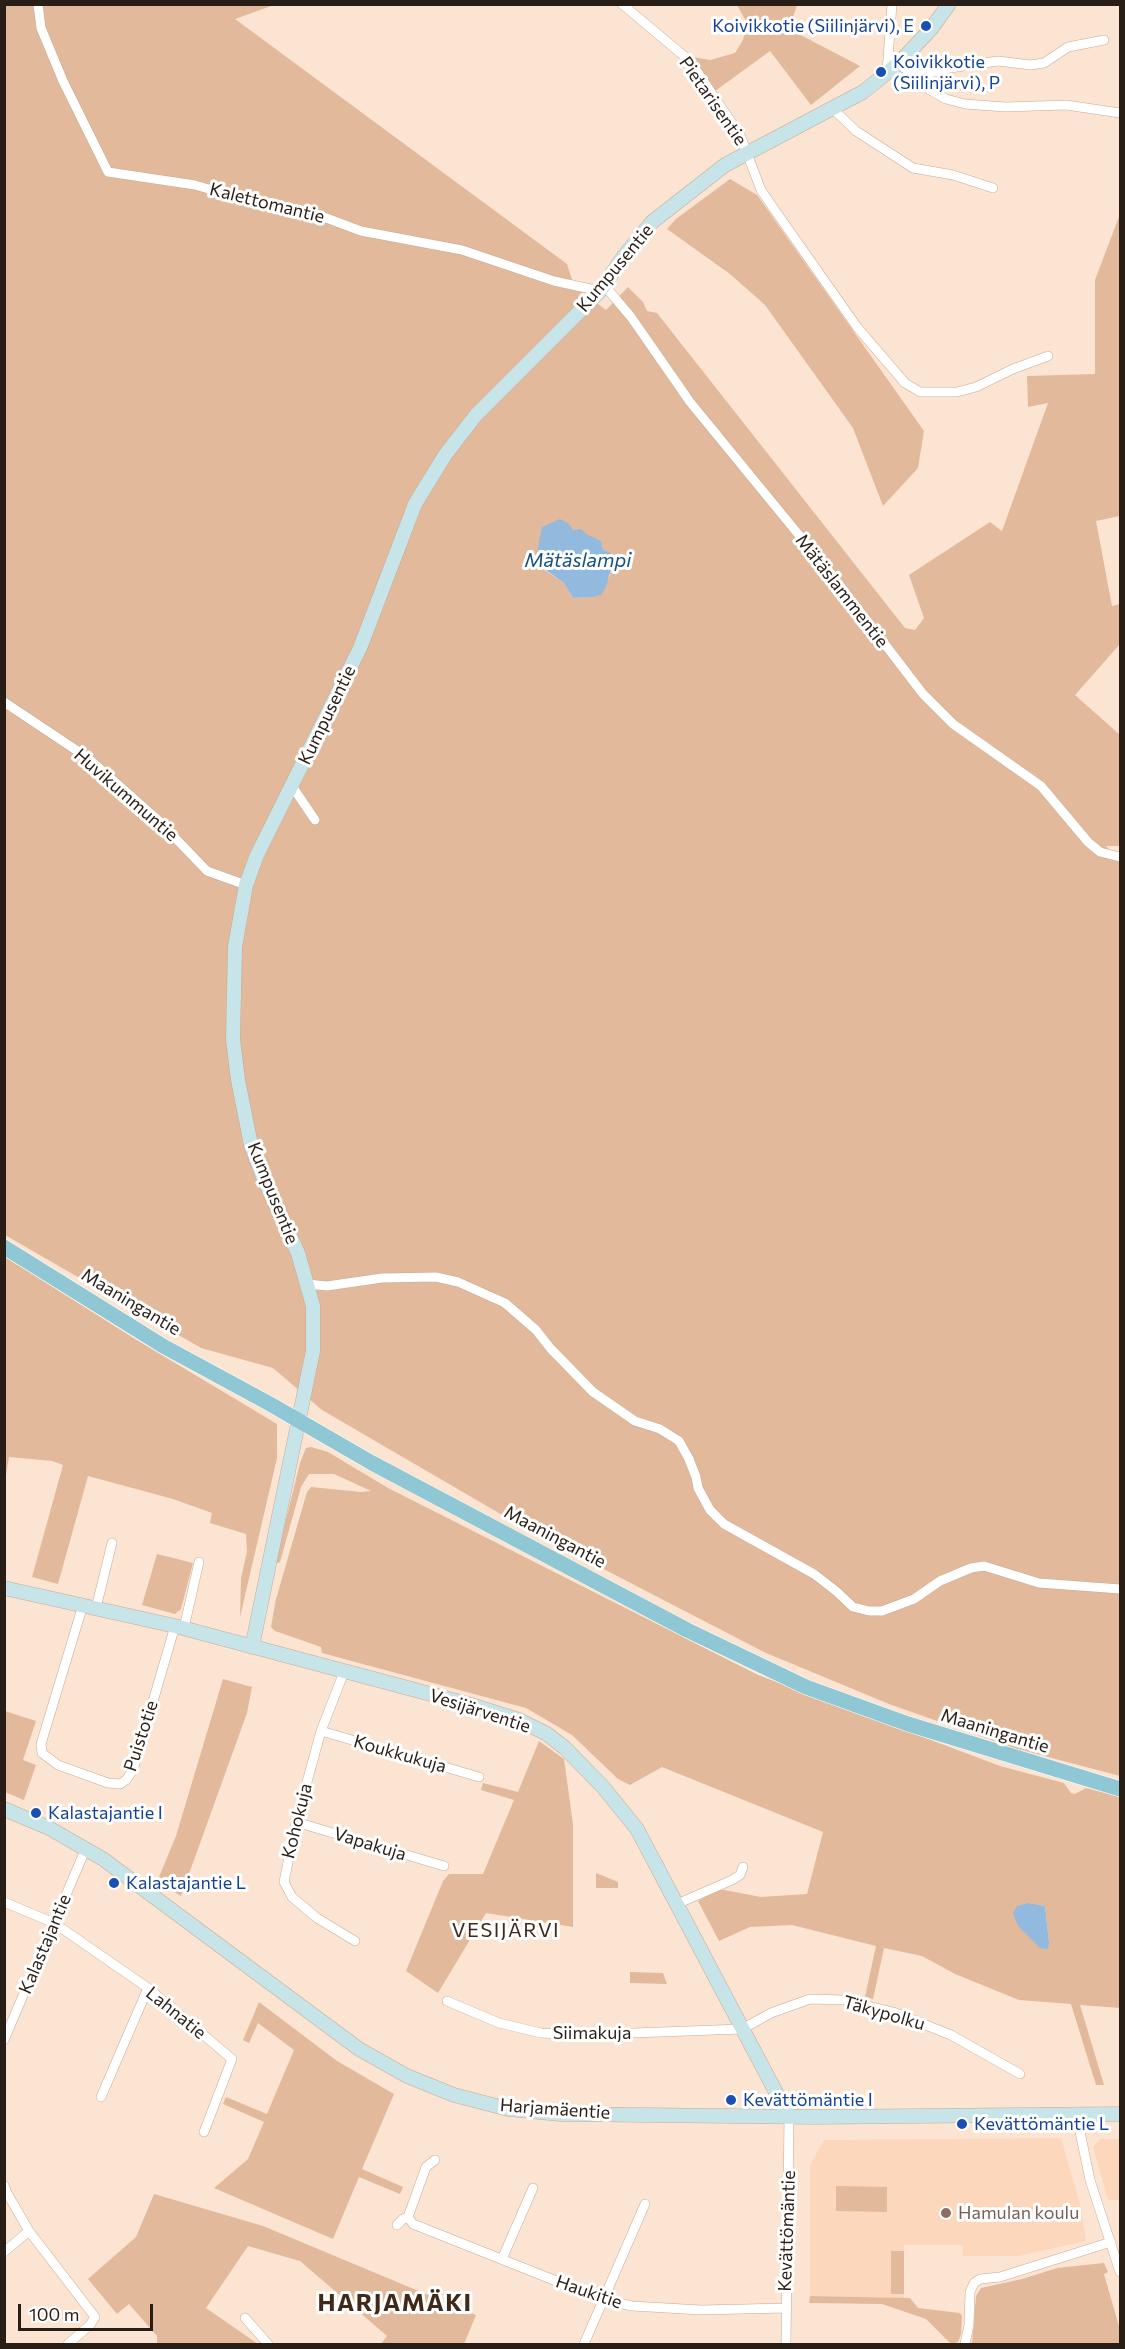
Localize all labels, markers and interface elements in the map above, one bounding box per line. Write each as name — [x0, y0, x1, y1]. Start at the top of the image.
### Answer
place label: Koivikkotie (Siilinjärvi), E — [712, 15, 914, 37]
marker: Koivikkotie (Siilinjärvi), E — [919, 19, 933, 33]
place label: Koivikkotie (Siilinjärvi), P — [893, 51, 1000, 94]
street label: Pietarisentie — [675, 52, 751, 150]
marker: Koivikkotie (Siilinjärvi), P — [874, 65, 888, 79]
street label: Kalettomantie — [207, 178, 327, 228]
street label: Kumpusentie — [572, 220, 658, 316]
street label: Mätäslammentie — [791, 530, 893, 652]
water label: Mätäslampi — [525, 548, 631, 572]
street label: Kumpusentie — [294, 662, 360, 768]
street label: Huvikummuntie — [70, 744, 182, 846]
street label: Kumpusentie — [243, 1139, 303, 1247]
street label: Maaningantie — [77, 1264, 185, 1340]
street label: Maaningantie — [500, 1501, 610, 1573]
street label: Vesijärventie — [427, 1685, 533, 1737]
street label: Puistotie — [119, 1698, 163, 1774]
street label: Maaningantie — [938, 1704, 1052, 1758]
street label: Koukkukuja — [351, 1730, 449, 1778]
street label: Kohokuja — [277, 1781, 317, 1861]
place label: Kalastajantie I — [48, 1802, 163, 1824]
marker: Kalastajantie I — [29, 1806, 43, 1820]
street label: Vapakuja — [331, 1823, 409, 1865]
place label: Kalastajantie L — [126, 1872, 246, 1894]
marker: Kalastajantie L — [107, 1876, 121, 1890]
street label: Kalastajantie — [14, 1891, 76, 1997]
district label: VESIJÄRVI — [452, 1918, 560, 1942]
street label: Lahnatie — [142, 1982, 210, 2044]
street label: Täkypolku — [841, 1991, 927, 2035]
street label: Siimakuja — [553, 2022, 631, 2044]
place label: Kevättömäntie I — [743, 2089, 873, 2111]
marker: Kevättömäntie I — [724, 2093, 738, 2107]
street label: Harjamäentie — [499, 2094, 611, 2124]
place label: Kevättömäntie L — [974, 2113, 1109, 2135]
marker: Kevättömäntie L — [955, 2117, 969, 2131]
street label: Kevättömäntie — [774, 2170, 800, 2292]
place label: Hamulan koulu — [958, 2202, 1079, 2224]
marker: Hamulan koulu — [939, 2206, 953, 2220]
street label: Haukitie — [553, 2271, 625, 2313]
district label: HARJAMÄKI — [318, 2289, 472, 2317]
scale bar — [21, 2292, 156, 2330]
text: 100 m — [29, 2303, 79, 2325]

